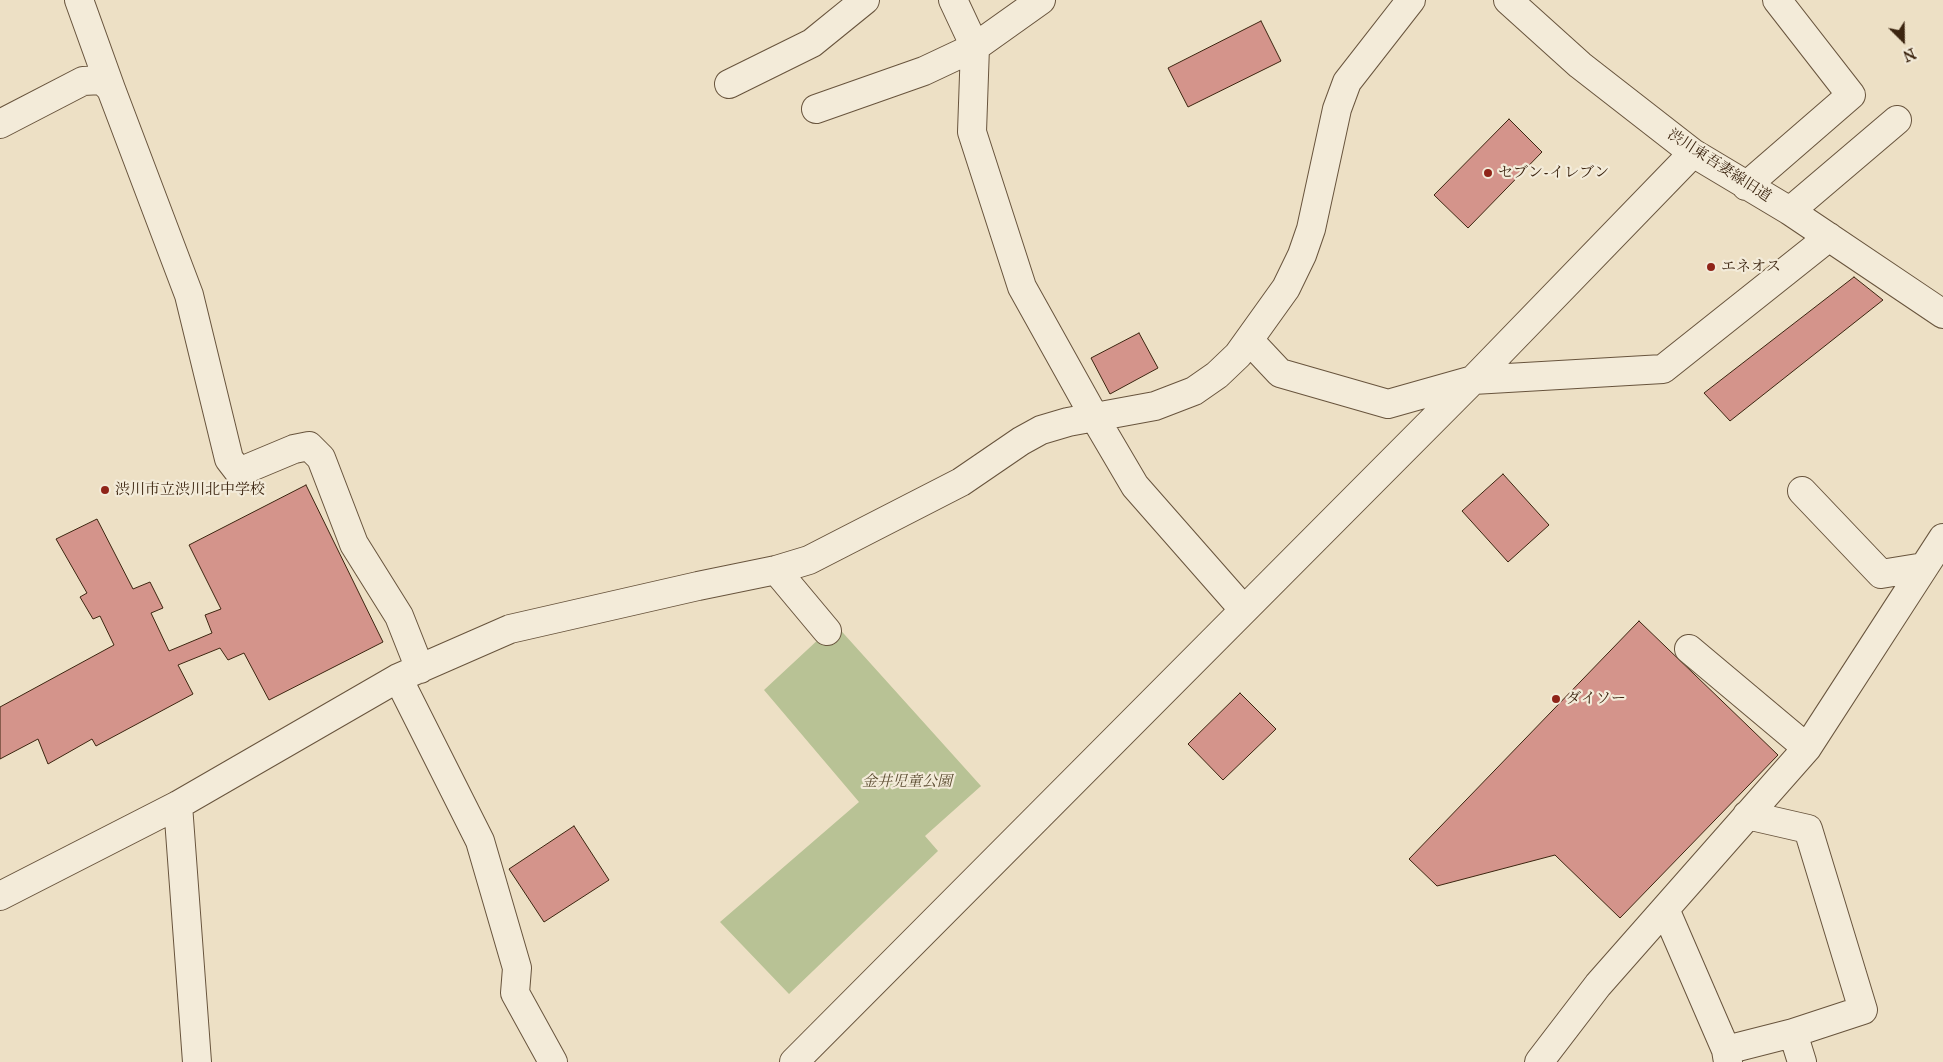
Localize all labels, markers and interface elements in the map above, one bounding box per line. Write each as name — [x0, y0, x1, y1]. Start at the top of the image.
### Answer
north arrow — [1878, 15, 1928, 65]
text: N — [1900, 44, 1918, 64]
street label: 渋川東吾妻線旧道 — [1664, 126, 1774, 206]
place label: セブン-イレブン — [1498, 164, 1609, 182]
marker: セブン-イレブン — [1482, 167, 1494, 179]
place label: エネオス — [1721, 258, 1781, 276]
marker: エネオス — [1705, 261, 1717, 273]
place label: 渋川市立渋川北中学校 — [115, 481, 265, 499]
marker: 渋川市立渋川北中学校 — [99, 484, 111, 496]
place label: ダイソー — [1566, 690, 1626, 708]
marker: ダイソー — [1550, 693, 1562, 705]
park label: 金井児童公園 — [862, 773, 952, 791]

